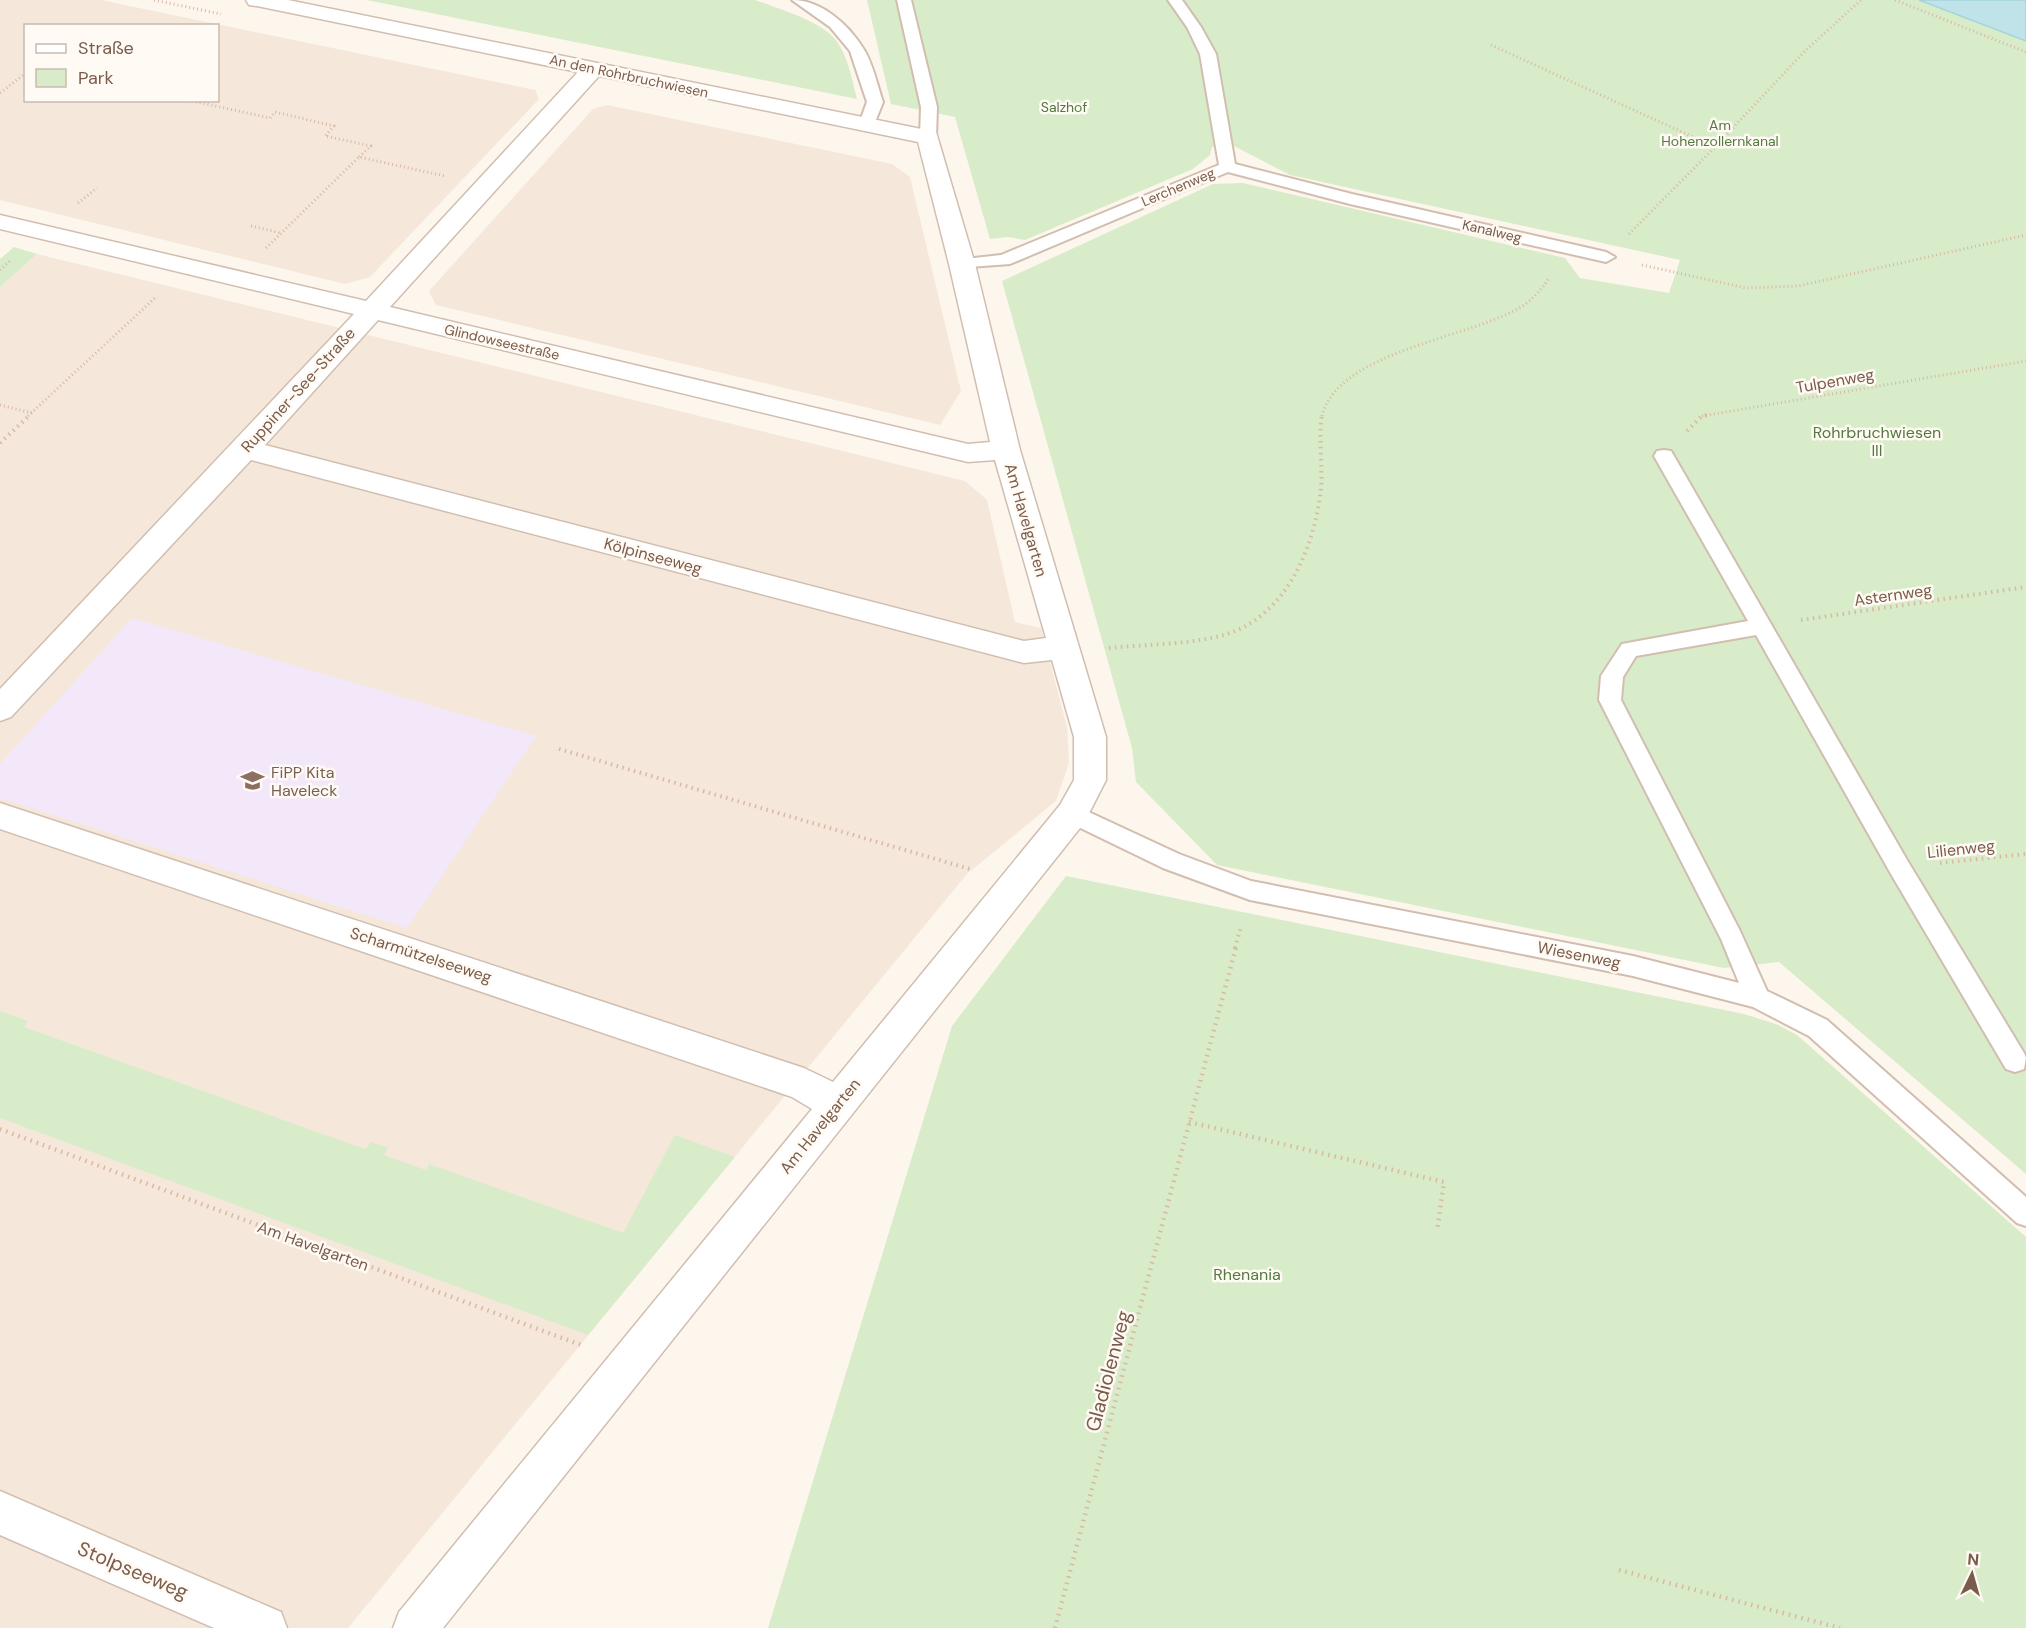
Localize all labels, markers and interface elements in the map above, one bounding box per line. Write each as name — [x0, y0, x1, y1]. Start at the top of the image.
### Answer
legend — [24, 24, 219, 102]
text: Straße — [78, 36, 134, 60]
street label: An den Rohrbruchwiesen — [548, 50, 710, 102]
text: Park — [78, 66, 114, 90]
park label: Salzhof — [1041, 98, 1087, 116]
park label: Am Hohenzollernkanal — [1661, 116, 1779, 150]
street label: Lerchenweg — [1139, 163, 1218, 211]
street label: Kanalweg — [1461, 215, 1524, 247]
street label: Glindowseestraße — [443, 320, 561, 364]
street label: Ruppiner-See-Straße — [236, 323, 360, 457]
street label: Tulpenweg — [1794, 364, 1876, 398]
park label: Rohrbruchwiesen III — [1813, 422, 1941, 461]
street label: Am Havelgarten — [1000, 461, 1052, 579]
street label: Kölpinseeweg — [602, 533, 704, 579]
street label: Asternweg — [1853, 579, 1933, 611]
place label: FiPP Kita Haveleck — [271, 762, 337, 801]
school or university icon: FiPP Kita Haveleck — [240, 768, 266, 794]
street label: Lilienweg — [1926, 835, 1996, 863]
street label: Scharmützelseeweg — [348, 922, 495, 988]
street label: Wiesenweg — [1535, 937, 1623, 973]
street label: Am Havelgarten — [775, 1074, 865, 1178]
street label: Am Havelgarten — [254, 1216, 372, 1276]
park label: Rhenania — [1213, 1264, 1281, 1285]
street label: Gladiolenweg — [1079, 1308, 1137, 1434]
street label: Stolpseeweg — [74, 1535, 192, 1605]
north arrow — [1942, 1544, 2002, 1604]
text: N — [1967, 1549, 1980, 1571]

